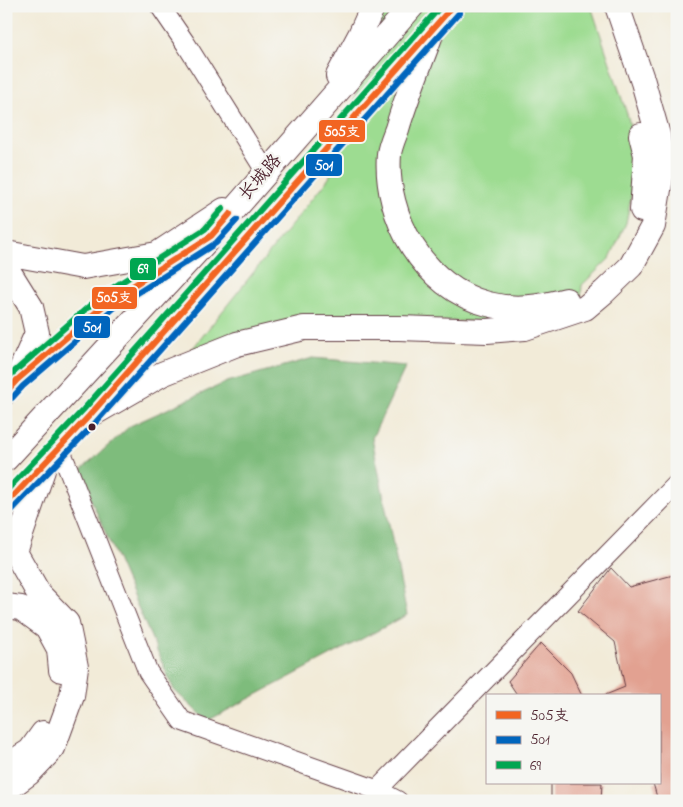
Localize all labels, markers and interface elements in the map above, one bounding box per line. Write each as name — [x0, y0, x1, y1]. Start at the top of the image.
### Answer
line badge: 505支 — [318, 119, 366, 143]
text: 505支 — [324, 122, 360, 143]
street label: 长城路 — [233, 149, 289, 207]
line badge: 501 — [305, 153, 343, 177]
text: 501 — [315, 156, 334, 177]
line badge: 69 — [129, 257, 157, 281]
text: 69 — [137, 259, 149, 280]
line badge: 505支 — [91, 286, 138, 310]
text: 505支 — [96, 288, 132, 309]
line badge: 501 — [73, 315, 111, 339]
text: 501 — [83, 318, 102, 339]
unlabelled marker — [87, 422, 97, 432]
legend — [486, 694, 660, 784]
text: 505支 — [530, 705, 569, 727]
text: 501 — [530, 729, 550, 751]
text: 69 — [530, 755, 542, 777]

